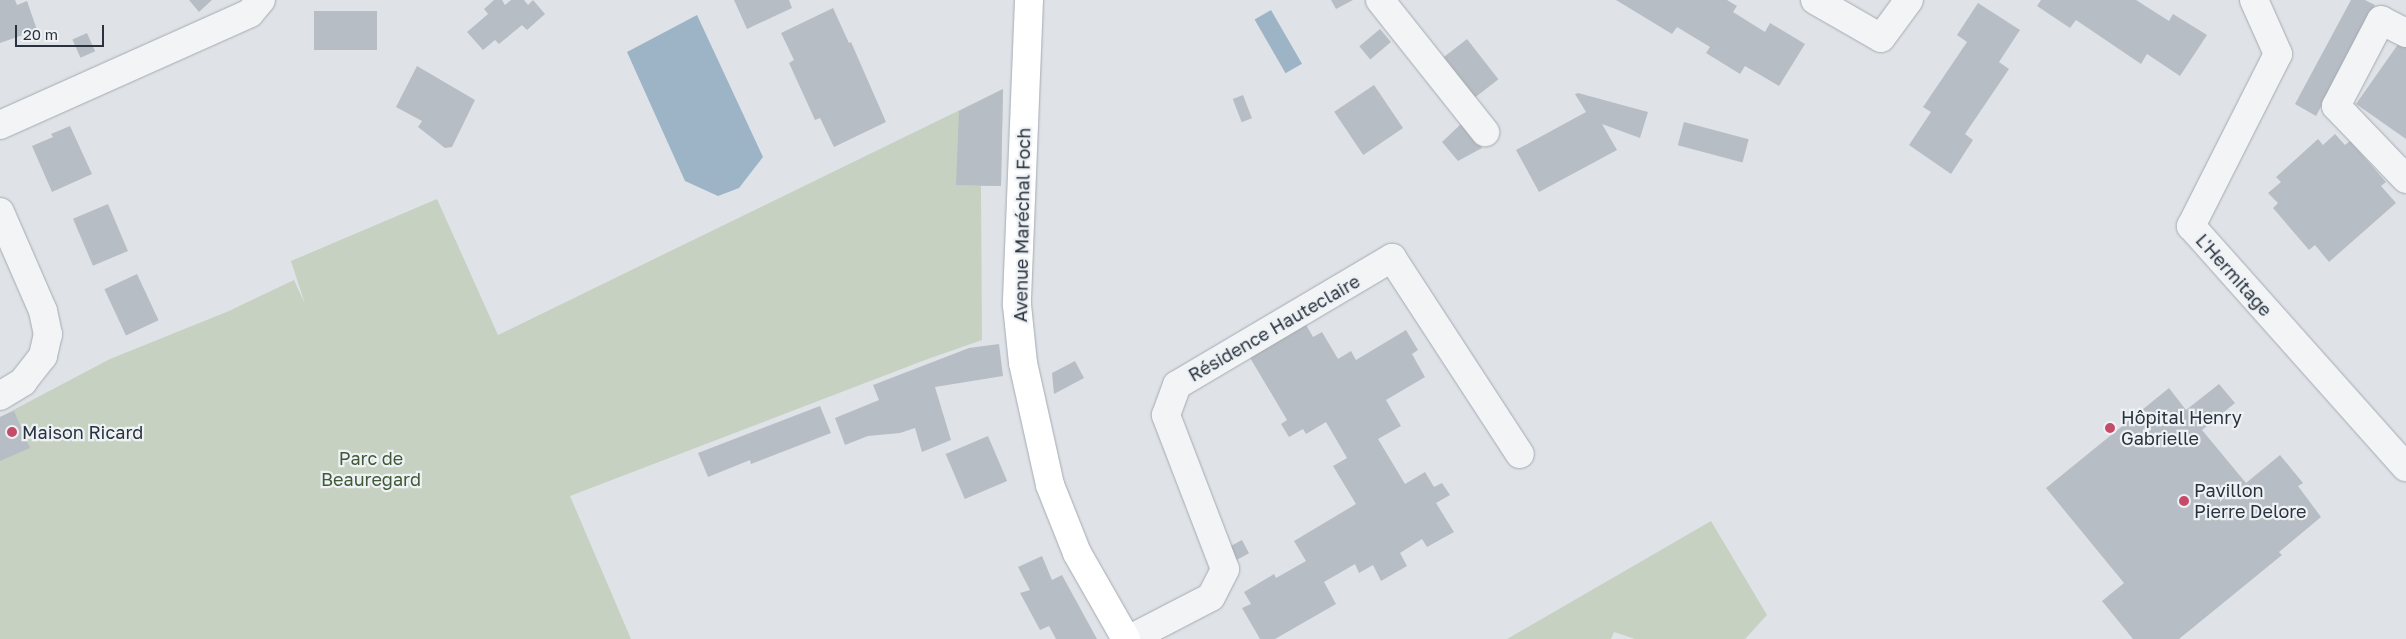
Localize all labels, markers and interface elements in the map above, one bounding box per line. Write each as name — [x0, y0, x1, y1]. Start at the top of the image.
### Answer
scale bar — [18, 15, 106, 47]
text: 20 m — [23, 25, 58, 43]
street label: Avenue Maréchal Foch — [1010, 128, 1034, 322]
street label: L'Hermitage — [2191, 229, 2277, 321]
street label: Résidence Hauteclaire — [1184, 270, 1364, 386]
place label: Hôpital Henry Gabrielle — [2121, 407, 2242, 449]
place label: Maison Ricard — [22, 421, 143, 443]
marker: Hôpital Henry Gabrielle — [2103, 421, 2117, 435]
marker: Maison Ricard — [6, 426, 18, 438]
park label: Parc de Beauregard — [321, 448, 421, 490]
place label: Pavillon Pierre Delore — [2194, 480, 2307, 522]
marker: Pavillon Pierre Delore — [2178, 495, 2190, 507]

